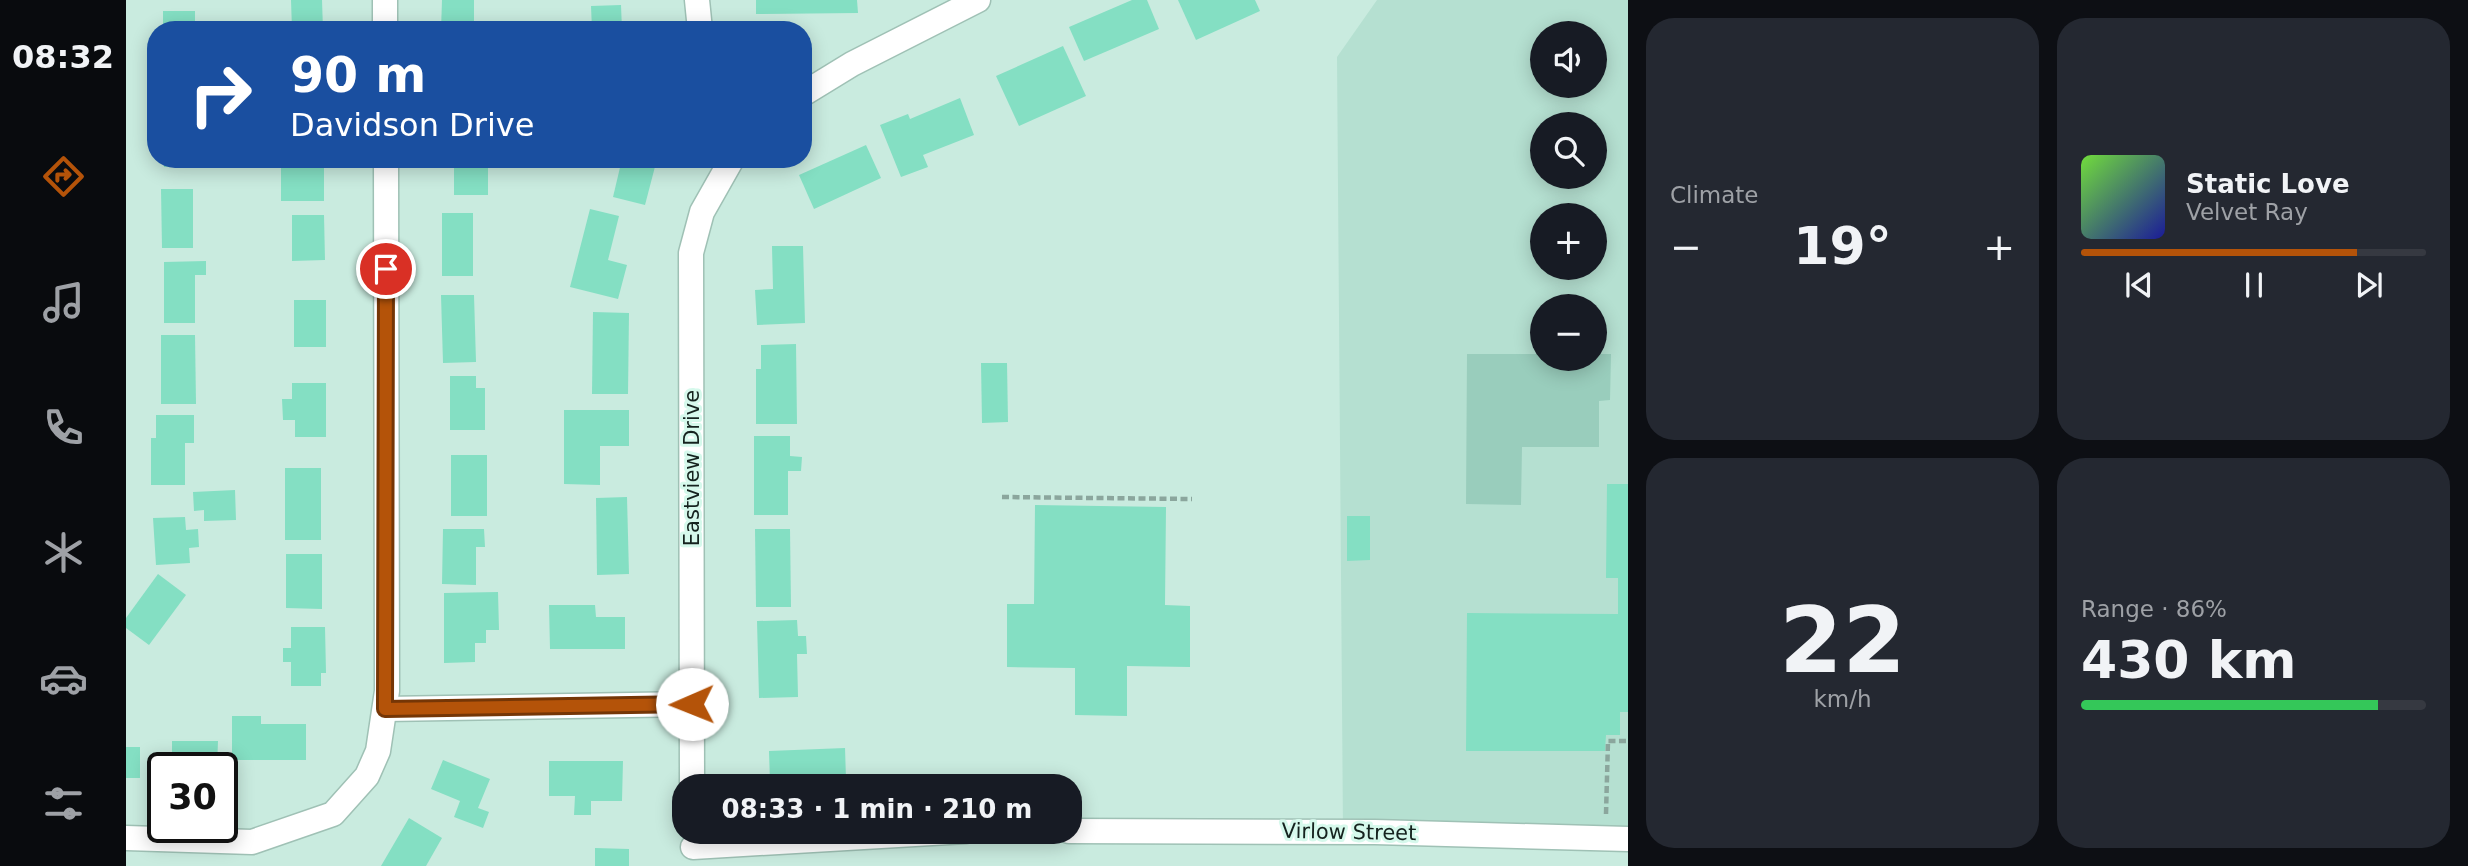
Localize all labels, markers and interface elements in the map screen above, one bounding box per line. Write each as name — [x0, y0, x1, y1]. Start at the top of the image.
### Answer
map controls — [1530, 21, 1607, 371]
button: sound — [1530, 21, 1607, 98]
text: 08:32 — [12, 38, 114, 76]
text: 90 m — [290, 47, 426, 104]
icon: right — [175, 49, 266, 140]
text: Davidson Drive — [290, 106, 534, 144]
button: search — [1530, 112, 1607, 189]
icon: directions — [39, 152, 88, 201]
text: Static Love — [2186, 169, 2350, 199]
text: Climate — [1670, 182, 1759, 208]
text: Velvet Ray — [2186, 199, 2308, 225]
button: + — [1530, 203, 1607, 280]
text: 19° — [1793, 216, 1892, 276]
text: − — [1670, 225, 1702, 269]
text: + — [1983, 225, 2015, 269]
pin — [356, 239, 416, 299]
icon: arrive — [367, 250, 405, 288]
icon: previous — [2120, 266, 2158, 304]
icon: pause — [2235, 266, 2273, 304]
icon: next — [2350, 266, 2388, 304]
icon: music — [39, 278, 88, 327]
button: − — [1530, 294, 1607, 371]
street label: Eastview Drive — [680, 390, 704, 546]
icon: phone — [39, 403, 88, 452]
icon: climate — [39, 528, 88, 577]
text: 22 — [1779, 588, 1906, 693]
text: Range · 86% — [2081, 596, 2227, 622]
text: 430 km — [2081, 630, 2296, 690]
icon: car — [39, 654, 88, 703]
position arrow — [655, 667, 729, 741]
text: km/h — [1813, 686, 1872, 712]
speed limit sign: 30 — [147, 752, 238, 843]
icon: filters — [39, 779, 88, 828]
text: 08:33 · 1 min · 210 m — [722, 794, 1032, 824]
street label: Virlow Street — [1281, 819, 1417, 845]

